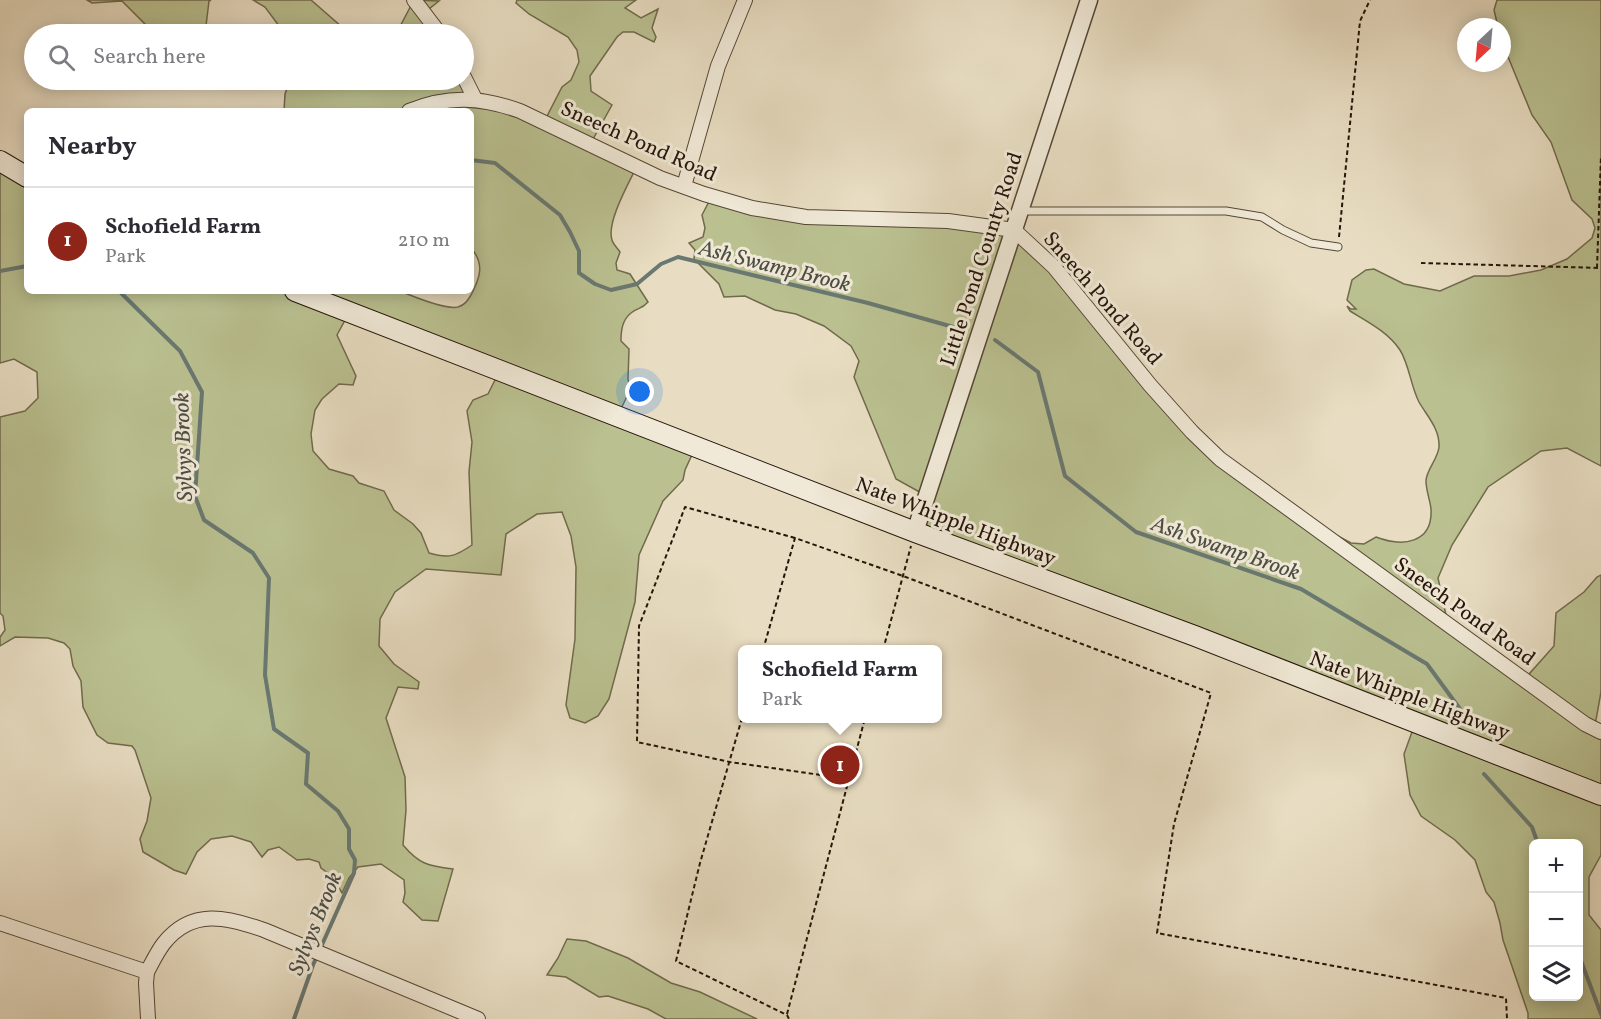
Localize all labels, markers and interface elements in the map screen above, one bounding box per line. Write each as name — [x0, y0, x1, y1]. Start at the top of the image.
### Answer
north arrow — [1457, 18, 1511, 72]
search box — [24, 24, 474, 90]
icon: search — [45, 41, 78, 74]
text: Search here — [93, 42, 206, 73]
street label: Sneech Pond Road — [555, 95, 721, 190]
text: Nearby — [48, 129, 137, 165]
street label: Little Pond County Road — [934, 149, 1031, 370]
text: Schofield Farm — [105, 212, 261, 243]
street label: Sneech Pond Road — [1036, 226, 1168, 372]
text: 1 — [63, 227, 72, 255]
text: 210 m — [398, 227, 450, 255]
water label: Ash Swamp Brook — [694, 233, 853, 301]
text: Park — [105, 243, 146, 271]
your location — [625, 377, 654, 406]
water label: Sylvys Brook — [167, 392, 202, 502]
street label: Nate Whipple Highway — [851, 471, 1060, 574]
water label: Ash Swamp Brook — [1146, 509, 1304, 589]
street label: Sneech Pond Road — [1387, 551, 1541, 673]
popup — [738, 645, 942, 723]
street label: Nate Whipple Highway — [1305, 645, 1514, 748]
text: Schofield Farm — [762, 655, 918, 686]
text: Park — [762, 686, 803, 714]
pin: 1 — [820, 742, 860, 788]
map controls — [1529, 839, 1583, 1001]
button: + — [1529, 839, 1583, 893]
water label: Sylvys Brook — [282, 868, 351, 980]
button: − — [1529, 893, 1583, 947]
button: layers — [1529, 947, 1583, 1001]

